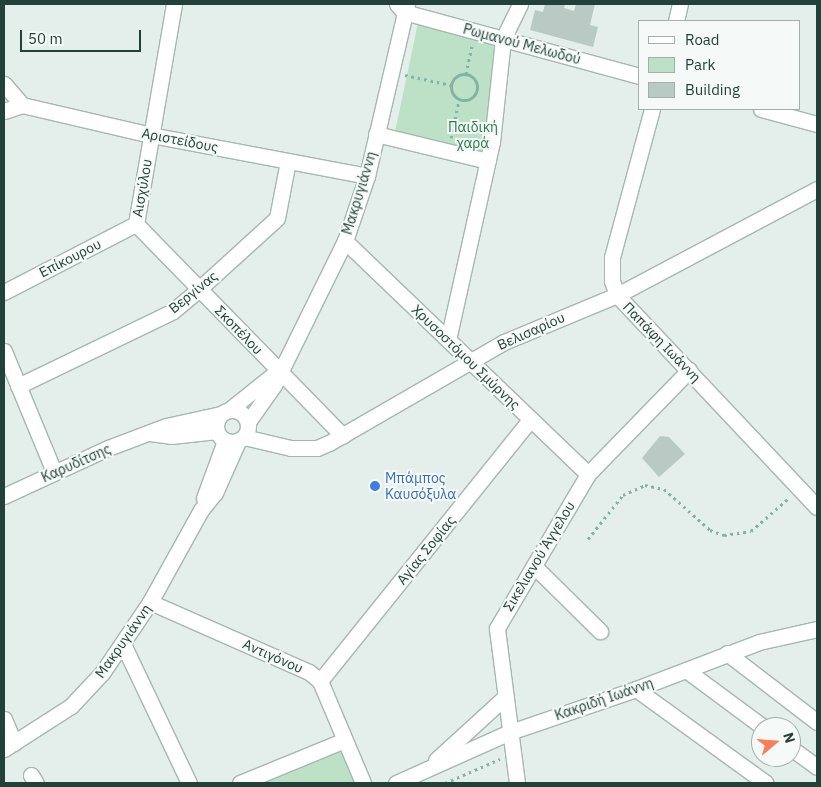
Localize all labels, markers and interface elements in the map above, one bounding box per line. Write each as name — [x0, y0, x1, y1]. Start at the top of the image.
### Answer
scale bar — [22, 20, 144, 52]
street label: Ρωμανού Μελωδού — [461, 20, 583, 68]
legend — [638, 20, 801, 110]
text: 50 m — [28, 29, 63, 48]
text: Road — [685, 30, 720, 49]
text: Park — [685, 55, 715, 74]
text: Building — [685, 80, 740, 99]
park label: Παιδική χαρά — [448, 119, 498, 152]
street label: Αριστείδους — [140, 124, 220, 156]
street label: Μακρυγιάννη — [338, 149, 380, 237]
street label: Αισχύλου — [129, 158, 155, 218]
street label: Επίκουρου — [36, 235, 104, 281]
street label: Βεργίνας — [165, 267, 221, 317]
street label: Παπάφη Ιωάννη — [619, 298, 705, 386]
street label: Χρυσοστόμου Σμύρνης — [408, 301, 524, 413]
street label: Σκοπέλου — [212, 302, 266, 358]
street label: Βελισαρίου — [495, 309, 567, 353]
street label: Καρυδίτσης — [39, 440, 113, 486]
place label: Μπάμπος Καυσόξυλα — [385, 470, 456, 502]
marker: Μπάμπος Καυσόξυλα — [369, 480, 381, 492]
street label: Σικελιανού Άγγελου — [500, 498, 578, 614]
street label: Αγίας Σοφίας — [393, 512, 459, 588]
street label: Μακρυγιάννη — [91, 601, 155, 681]
street label: Αντιγόνου — [240, 635, 306, 677]
street label: Κακριδή Ιωάννη — [552, 674, 656, 724]
north arrow — [751, 717, 801, 767]
text: N — [779, 730, 799, 745]

